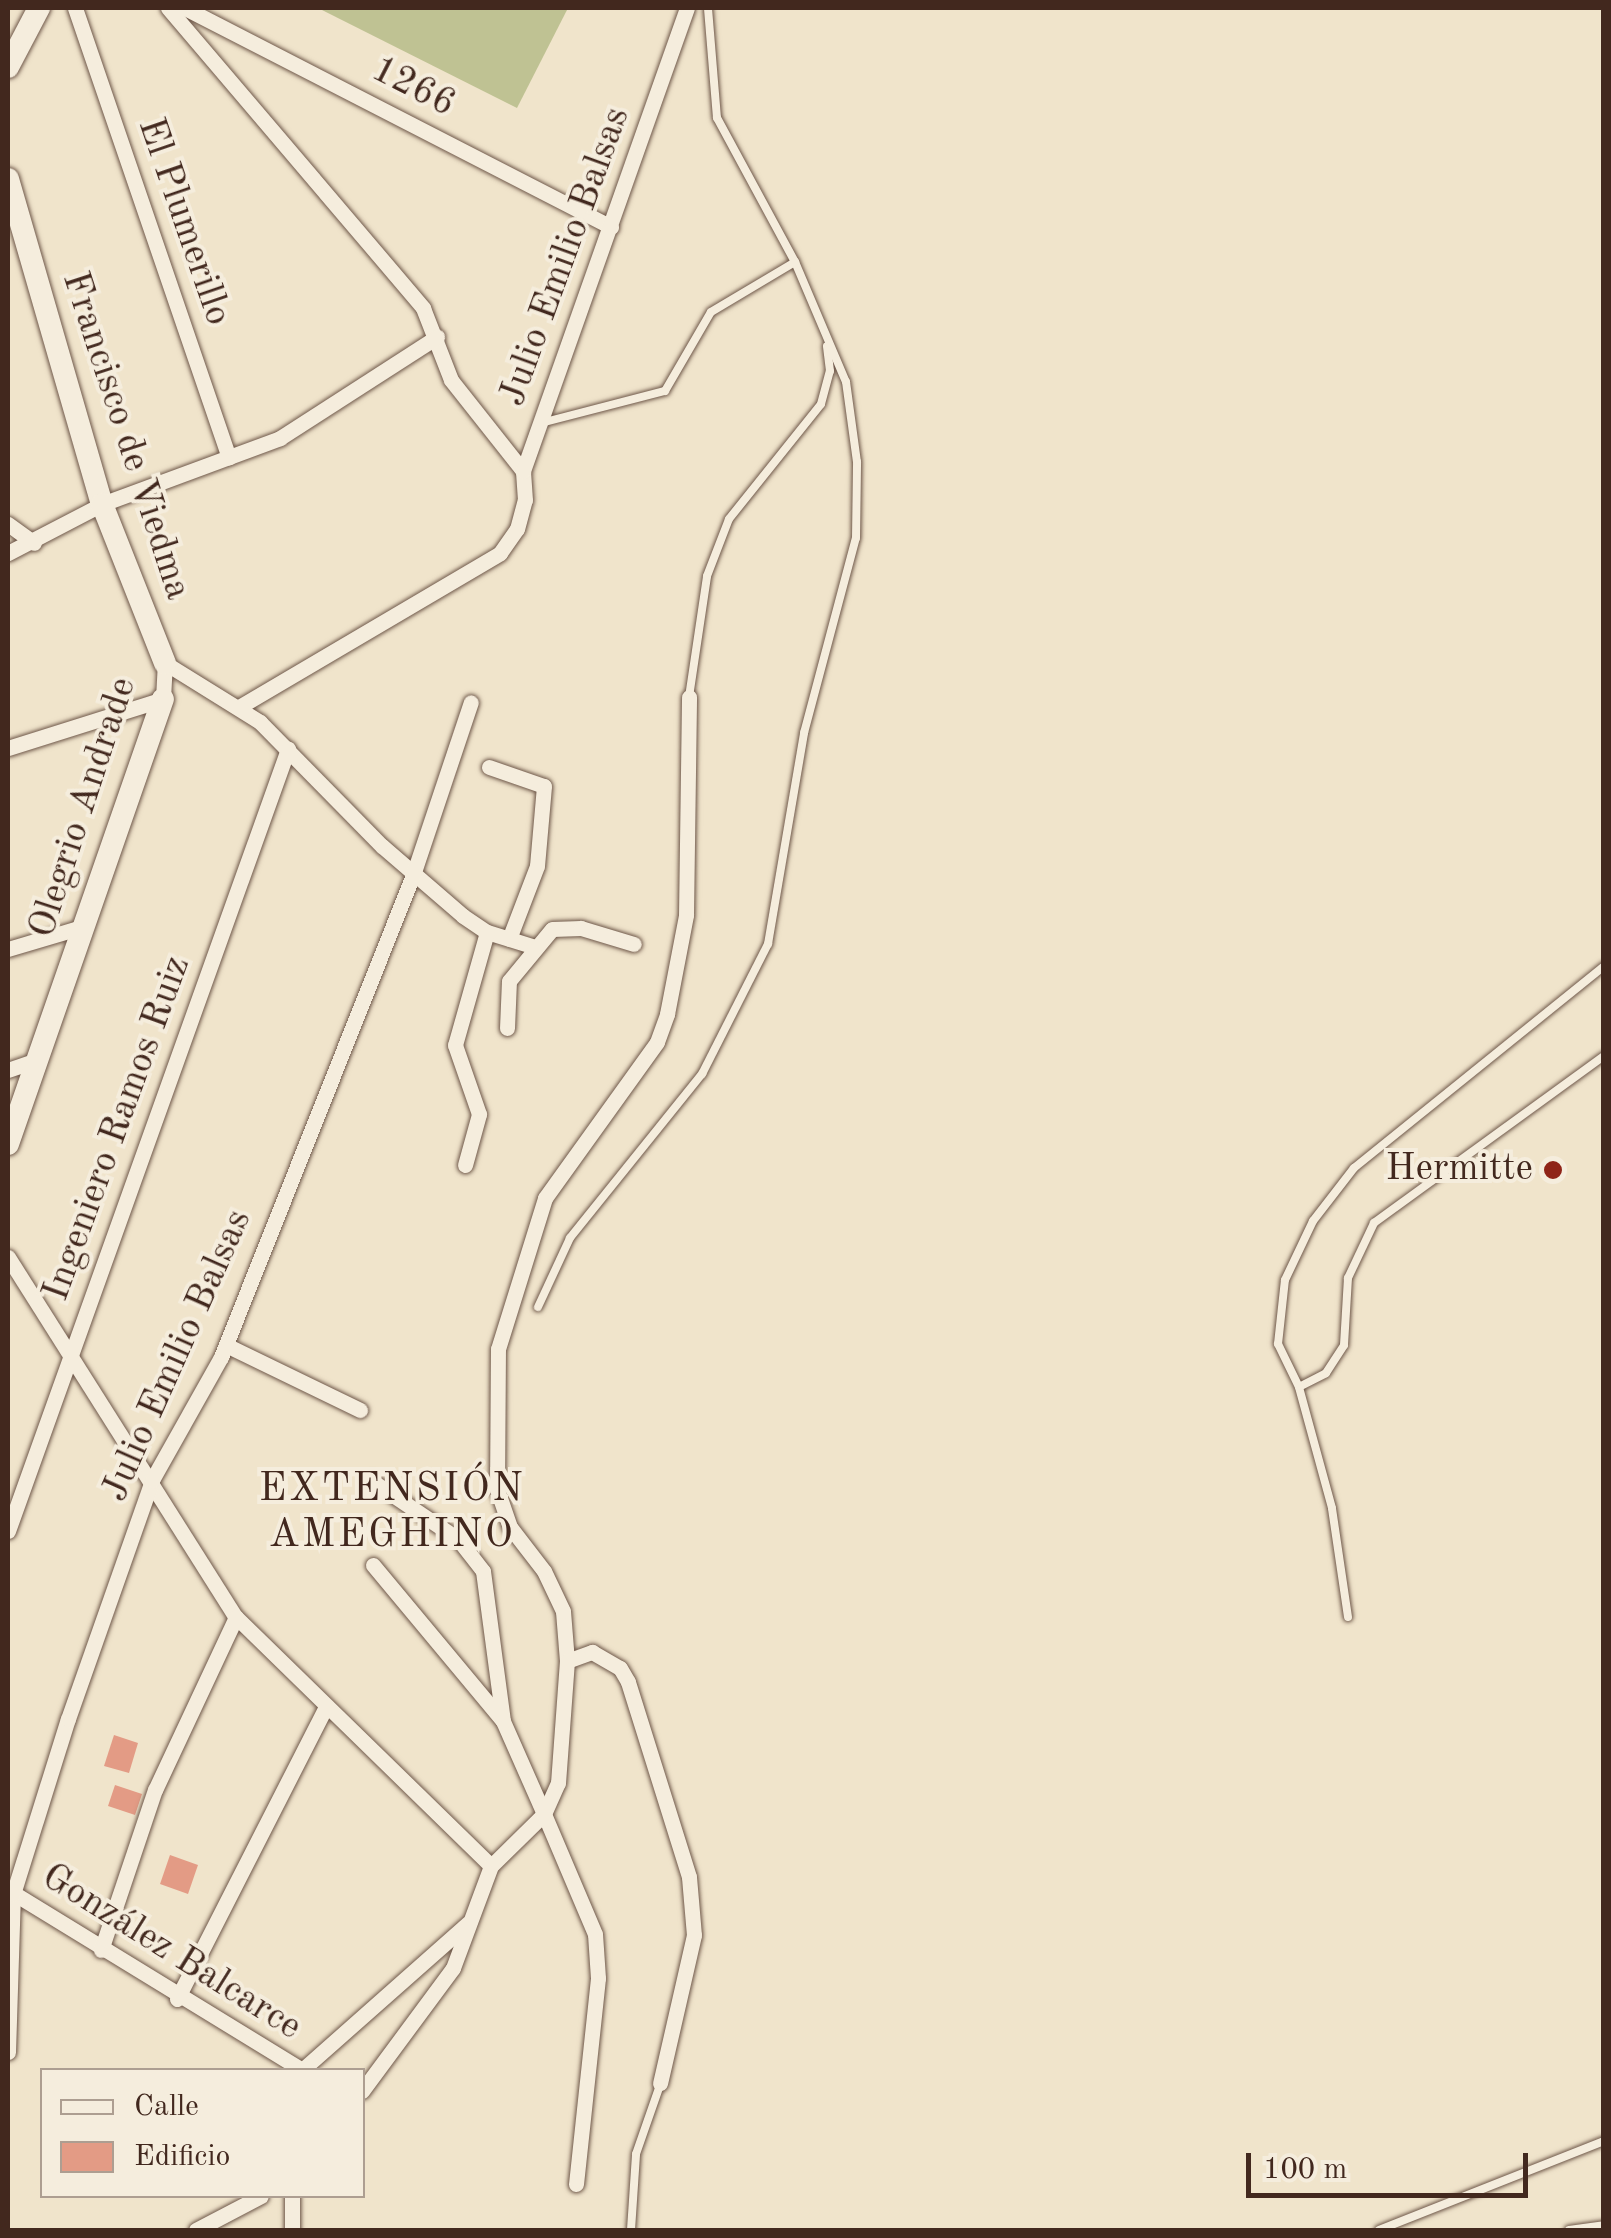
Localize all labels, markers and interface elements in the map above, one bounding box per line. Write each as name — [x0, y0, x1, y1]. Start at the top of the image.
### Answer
street label: 1266 — [363, 48, 463, 128]
street label: Julio Emilio Balsas — [491, 101, 641, 413]
street label: El Plumerillo — [126, 112, 240, 332]
street label: Francisco de Viedma — [50, 266, 200, 606]
street label: Olegrio Andrade — [20, 672, 148, 944]
street label: Ingeniero Ramos Ruiz — [34, 950, 202, 1308]
place label: Hermitte — [1385, 1147, 1533, 1193]
marker: Hermitte — [1542, 1159, 1564, 1181]
street label: Julio Emilio Balsas — [93, 1203, 263, 1509]
district label: EXTENSIÓN AMEGHINO — [259, 1466, 525, 1560]
street label: González Balcarce — [33, 1855, 309, 2051]
legend — [40, 2068, 365, 2198]
text: Calle — [134, 2092, 199, 2122]
scale bar — [1251, 2133, 1534, 2195]
text: Edificio — [134, 2142, 230, 2172]
text: 100 m — [1263, 2155, 1347, 2185]

